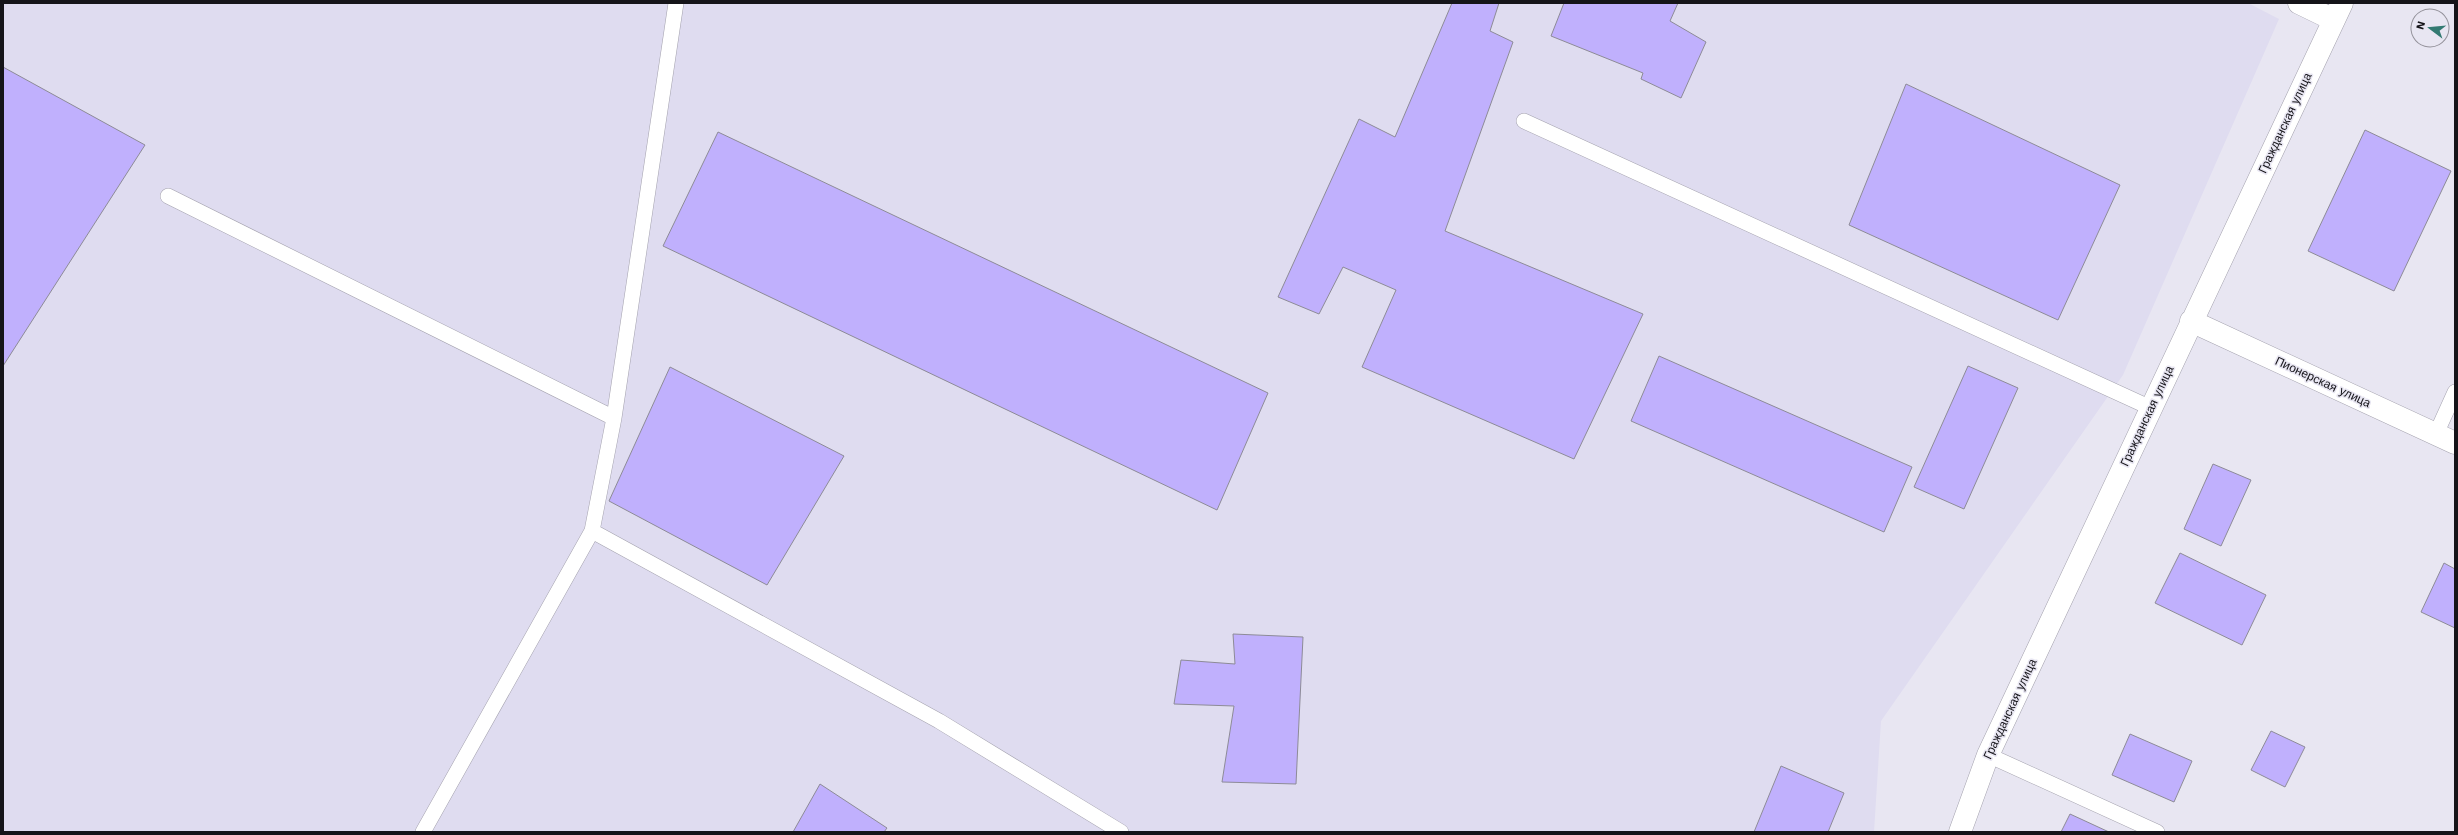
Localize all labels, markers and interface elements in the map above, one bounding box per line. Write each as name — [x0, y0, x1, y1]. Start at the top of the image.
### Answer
north arrow — [2410, 8, 2450, 48]
text: N — [2413, 20, 2428, 31]
street label: Гражданская улица — [2256, 70, 2315, 175]
street label: Пионерская улица — [2273, 354, 2373, 410]
street label: Гражданская улица — [2118, 363, 2177, 468]
street label: Гражданская улица — [1981, 656, 2040, 761]

